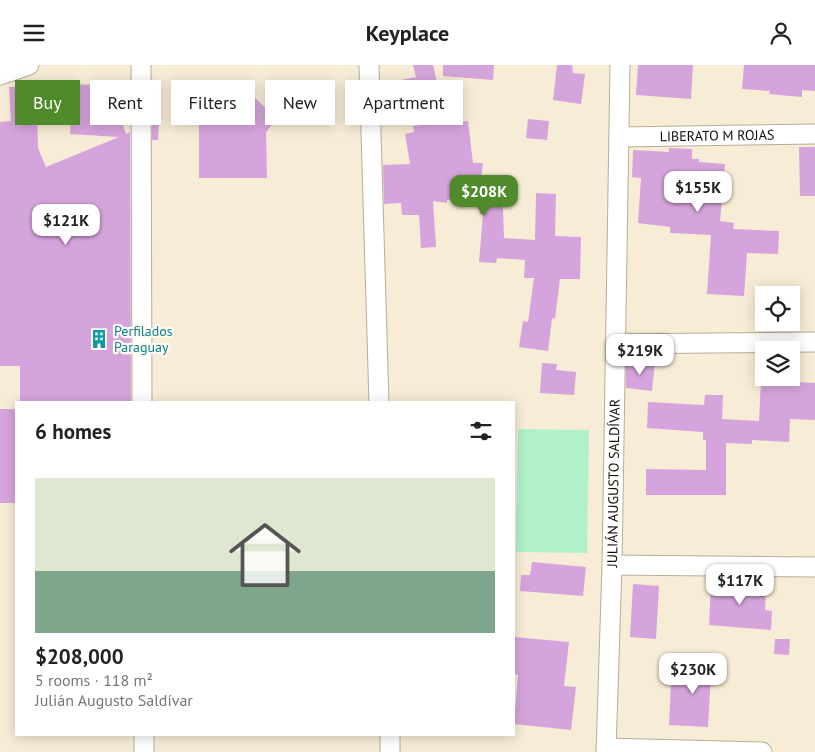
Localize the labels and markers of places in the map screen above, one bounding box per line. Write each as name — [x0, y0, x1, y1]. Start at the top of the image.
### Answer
pin: $155K — [663, 171, 733, 213]
pin: $208K — [449, 175, 519, 217]
pin: $121K — [31, 203, 101, 246]
place label: Perfilados Paraguay — [114, 322, 173, 356]
building icon: Perfilados Paraguay — [88, 328, 110, 350]
pin: $219K — [605, 333, 675, 376]
pin: $117K — [705, 563, 775, 606]
pin: $230K — [658, 653, 728, 695]

